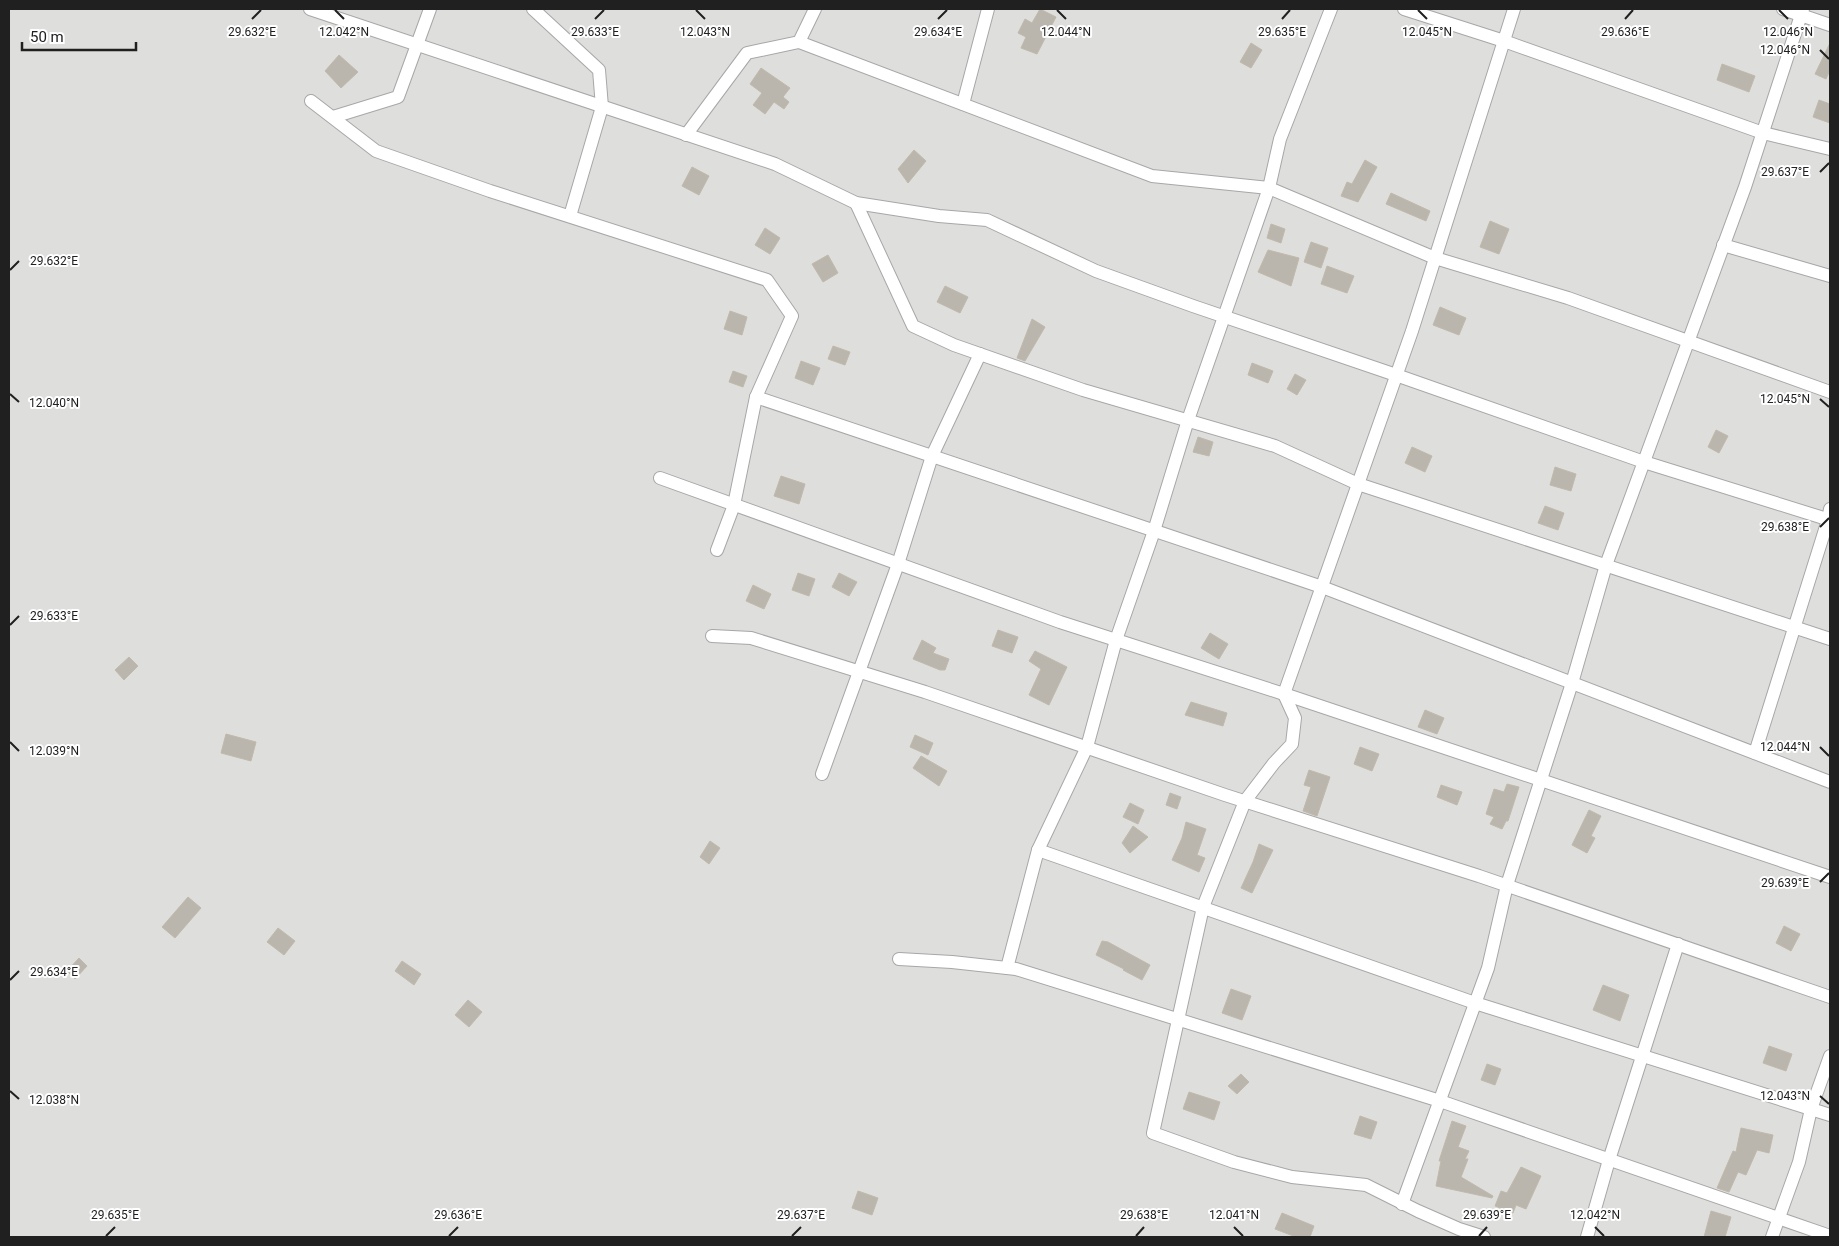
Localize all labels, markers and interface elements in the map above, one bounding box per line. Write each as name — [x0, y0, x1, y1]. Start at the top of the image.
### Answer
scale bar — [22, 20, 136, 52]
text: 29.632°E — [228, 25, 276, 39]
text: 12.042°N — [319, 25, 369, 39]
text: 29.633°E — [571, 25, 619, 39]
text: 12.043°N — [680, 25, 730, 39]
text: 29.634°E — [914, 25, 962, 39]
text: 12.044°N — [1041, 25, 1091, 39]
text: 29.635°E — [1258, 25, 1306, 39]
text: 12.045°N — [1402, 25, 1452, 39]
text: 29.636°E — [1601, 25, 1649, 39]
text: 12.046°N — [1763, 25, 1813, 39]
text: 50 m — [30, 28, 64, 46]
text: 12.046°N — [1760, 43, 1810, 57]
text: 29.637°E — [1761, 165, 1809, 179]
text: 29.632°E — [30, 254, 78, 268]
text: 12.045°N — [1760, 392, 1810, 406]
text: 12.040°N — [29, 396, 79, 410]
text: 29.638°E — [1761, 520, 1809, 534]
text: 29.633°E — [30, 609, 78, 623]
text: 12.044°N — [1760, 740, 1810, 754]
text: 12.039°N — [29, 744, 79, 758]
text: 29.639°E — [1761, 876, 1809, 890]
text: 29.634°E — [30, 965, 78, 979]
text: 12.043°N — [1760, 1089, 1810, 1103]
text: 12.038°N — [29, 1093, 79, 1107]
text: 29.635°E — [91, 1208, 139, 1222]
text: 29.636°E — [434, 1208, 482, 1222]
text: 29.637°E — [777, 1208, 825, 1222]
text: 29.638°E — [1120, 1208, 1168, 1222]
text: 12.041°N — [1209, 1208, 1259, 1222]
text: 29.639°E — [1463, 1208, 1511, 1222]
text: 12.042°N — [1570, 1208, 1620, 1222]

